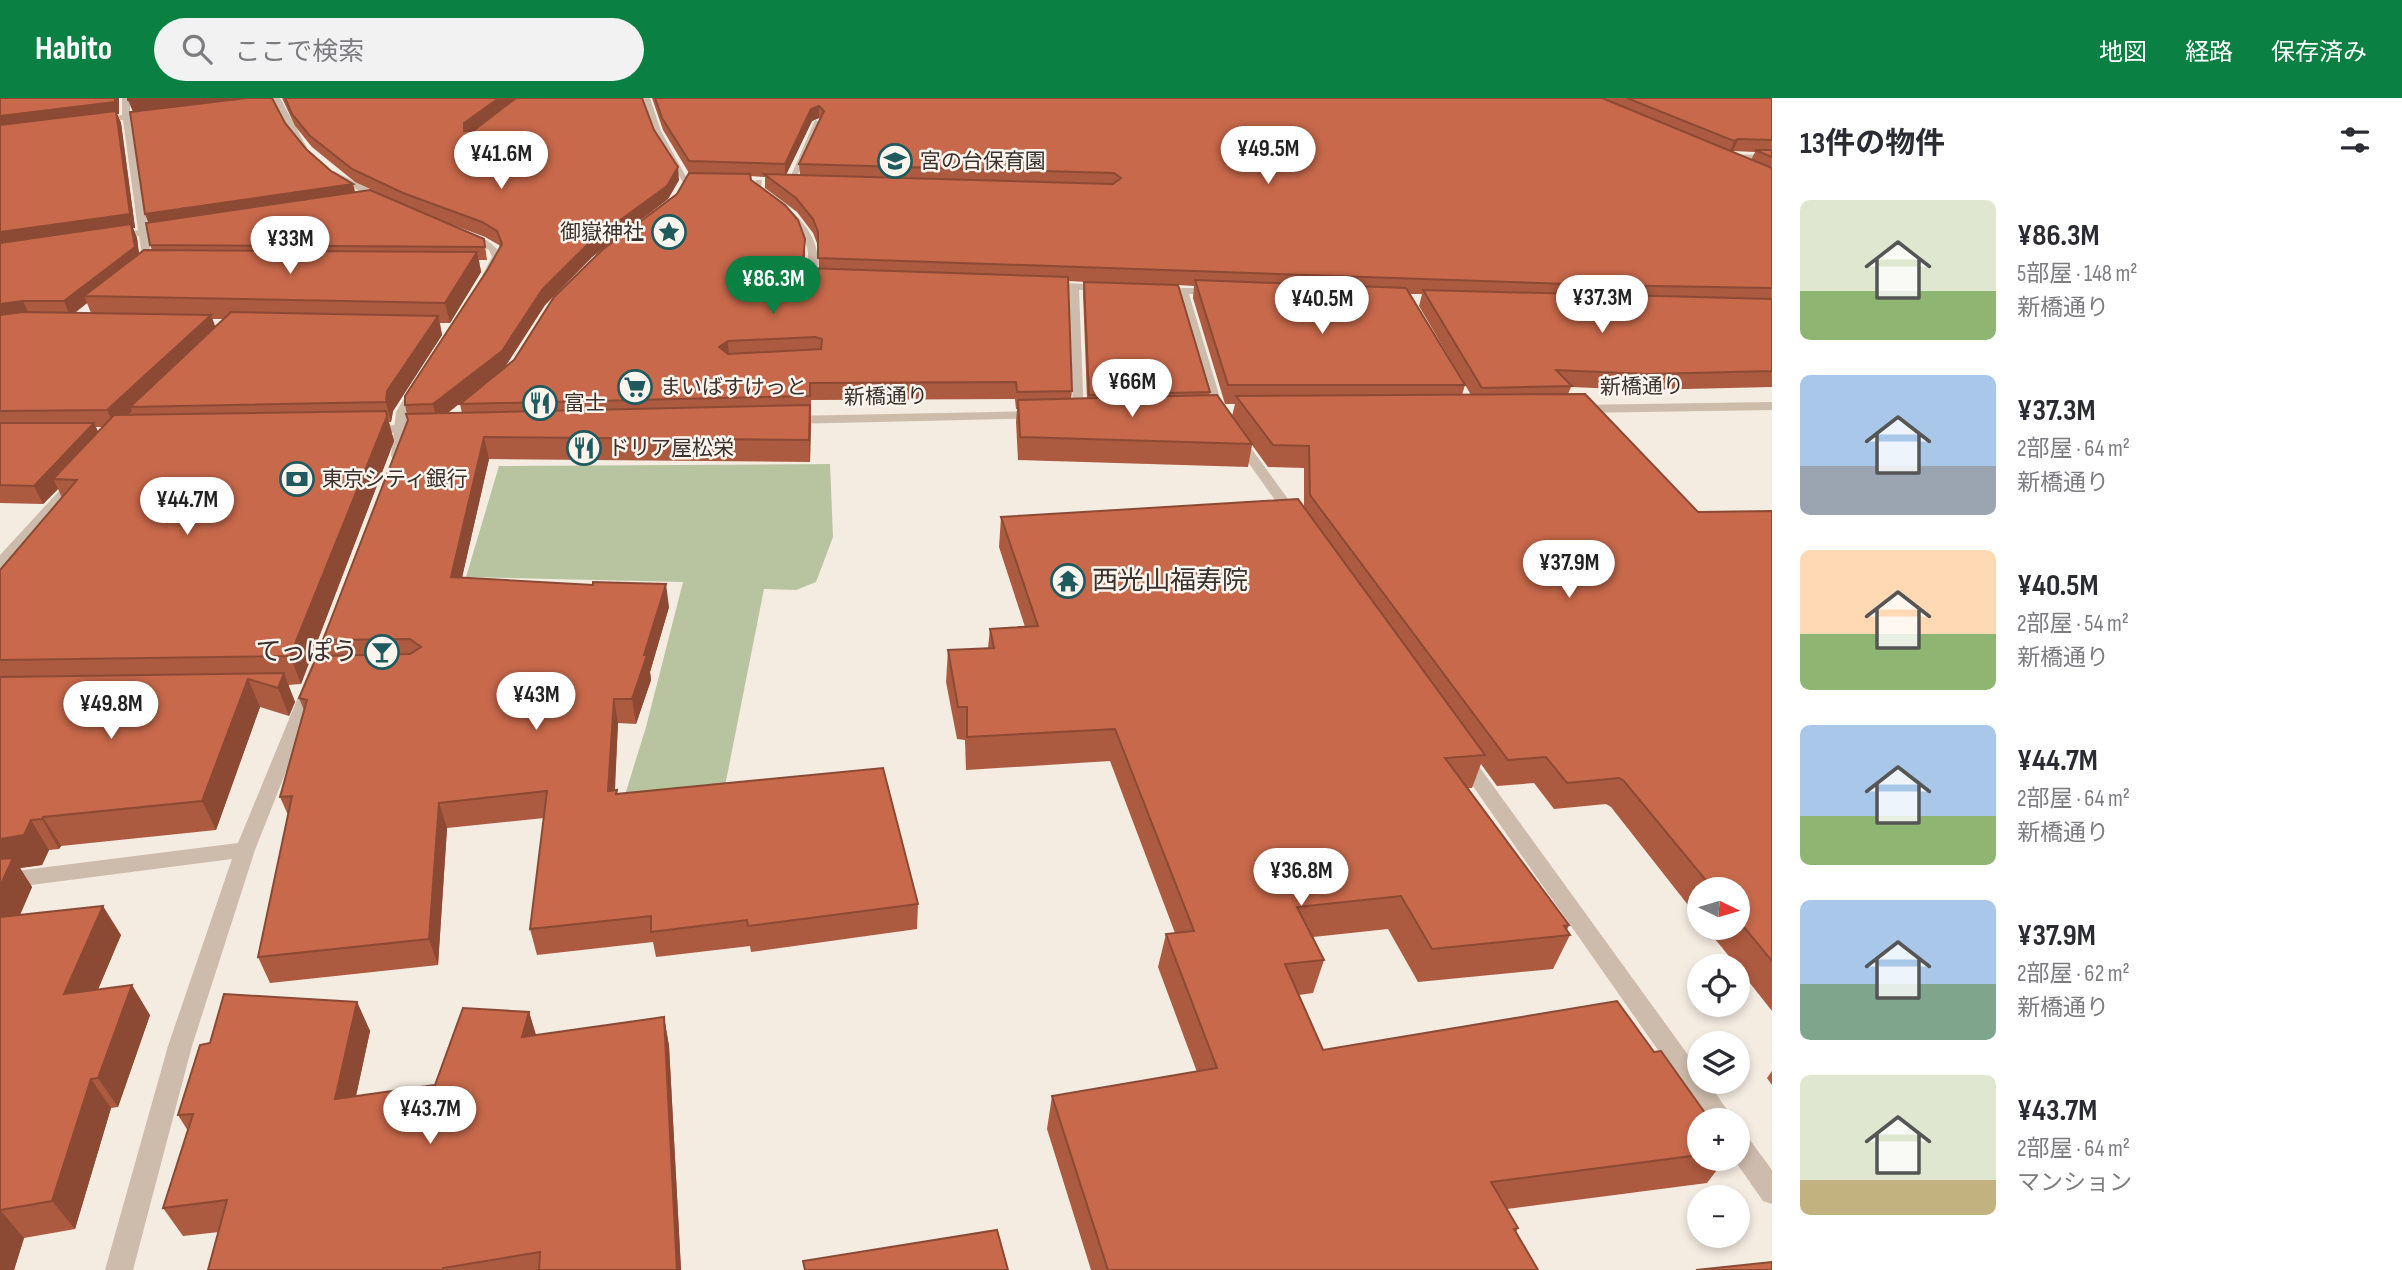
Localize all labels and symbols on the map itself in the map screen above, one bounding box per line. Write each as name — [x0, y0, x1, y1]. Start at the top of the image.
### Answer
pin: ¥49.5M — [1211, 126, 1325, 186]
pin: ¥41.6M — [444, 132, 558, 191]
school or university icon: 宮の台保育園 — [876, 142, 914, 180]
place label: 宮の台保育園 — [920, 149, 1046, 174]
place icon: 御嶽神社 — [650, 213, 688, 251]
pin: ¥33M — [249, 216, 331, 276]
place label: 御嶽神社 — [560, 220, 644, 245]
pin: ¥86.3M — [716, 256, 830, 316]
pin: ¥37.3M — [1545, 275, 1659, 335]
pin: ¥40.5M — [1265, 276, 1379, 336]
pin: ¥66M — [1091, 360, 1173, 419]
supermarket icon: まいばすけっと — [616, 368, 654, 406]
street label: 新橋通り — [1600, 374, 1684, 400]
place label: まいばすけっと — [660, 375, 807, 400]
restaurant icon: 富士 — [521, 384, 559, 422]
street label: 新橋通り — [844, 384, 928, 410]
place label: 富士 — [564, 391, 606, 416]
restaurant icon: ドリア屋松栄 — [565, 429, 603, 467]
place label: ドリア屋松栄 — [608, 436, 734, 461]
bank icon: 東京シティ銀行 — [278, 460, 316, 498]
place label: 東京シティ銀行 — [322, 467, 468, 492]
pin: ¥44.7M — [130, 478, 244, 537]
pin: ¥37.9M — [1512, 540, 1626, 600]
temple icon: 西光山福寿院 — [1049, 562, 1087, 600]
place label: 西光山福寿院 — [1092, 566, 1248, 597]
bar icon: てっぽう — [363, 633, 401, 671]
place label: てっぽう — [256, 637, 358, 668]
pin: ¥43M — [495, 672, 577, 732]
pin: ¥49.8M — [54, 682, 168, 741]
pin: ¥36.8M — [1244, 848, 1358, 908]
north arrow — [1687, 877, 1750, 940]
pin: ¥43.7M — [373, 1086, 487, 1146]

